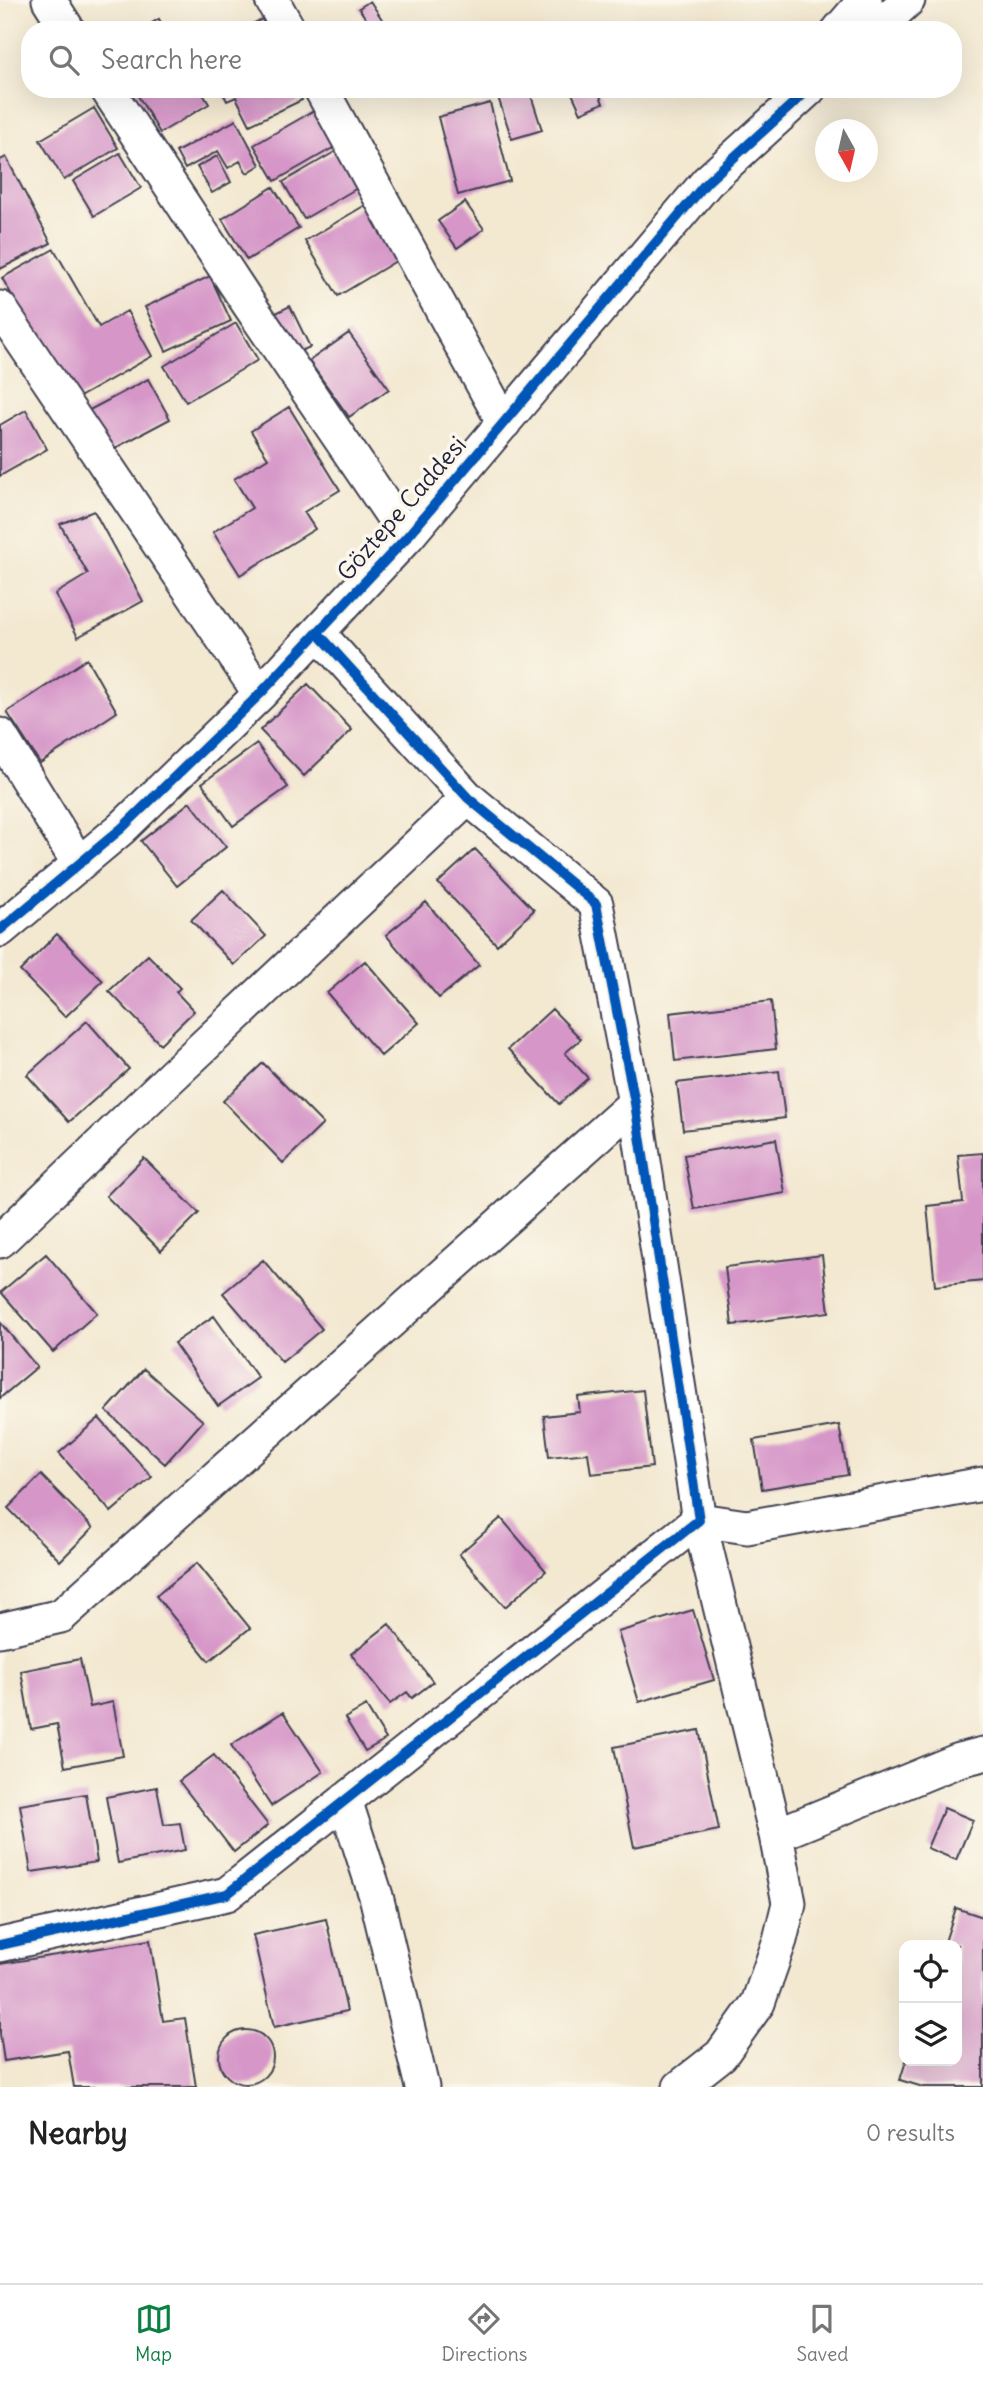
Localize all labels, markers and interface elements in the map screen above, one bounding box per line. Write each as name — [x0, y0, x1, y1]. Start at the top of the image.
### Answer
search box — [21, 21, 962, 98]
icon: search — [45, 41, 83, 79]
text: Search here — [101, 43, 242, 76]
north arrow — [815, 119, 878, 182]
street label: Göztepe Caddesi — [330, 430, 472, 586]
map controls — [899, 1940, 962, 2066]
button: locate — [899, 1940, 962, 2003]
button: layers — [899, 2003, 962, 2066]
text: Nearby — [28, 2114, 128, 2152]
text: 0 results — [866, 2118, 955, 2147]
tab: Map — [135, 2300, 173, 2366]
tab: Directions — [442, 2300, 527, 2366]
tab: Saved — [796, 2300, 848, 2366]

